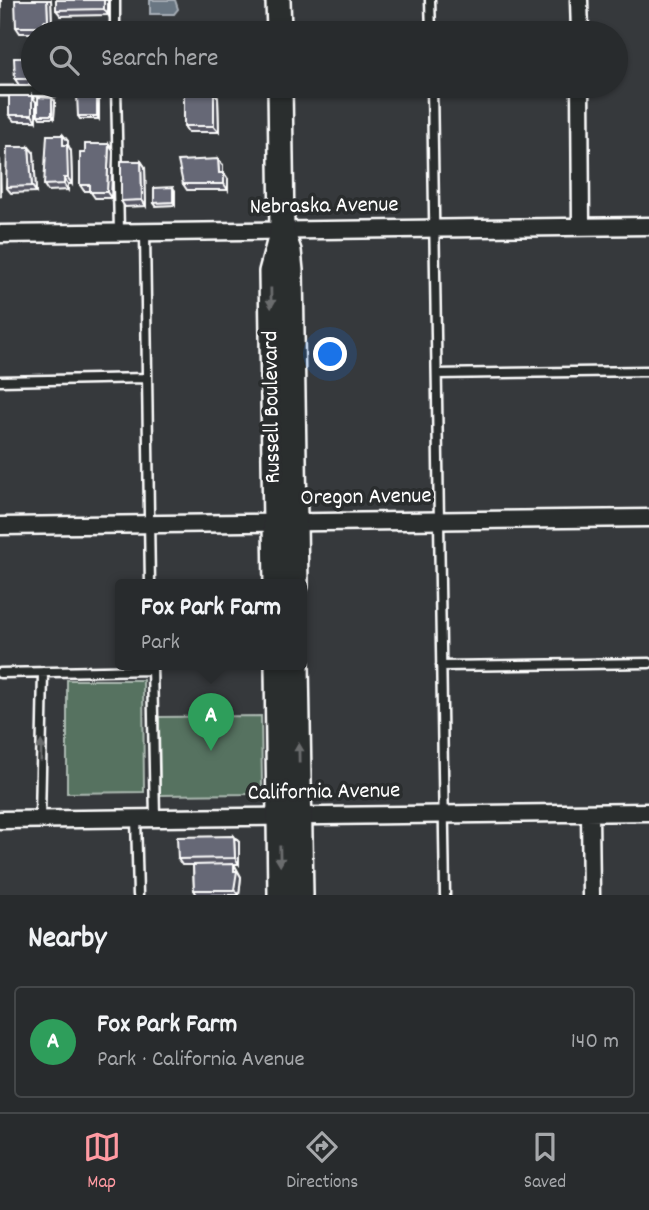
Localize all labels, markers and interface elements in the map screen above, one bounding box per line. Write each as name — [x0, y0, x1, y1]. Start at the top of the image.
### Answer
search box — [21, 21, 628, 98]
icon: search — [45, 41, 83, 79]
text: Search here — [101, 41, 219, 78]
street label: Nebraska Avenue — [249, 189, 399, 225]
one-way arrow — [265, 287, 277, 309]
street label: Russell Boulevard — [255, 330, 291, 484]
your location — [313, 337, 347, 371]
street label: Oregon Avenue — [300, 480, 432, 516]
popup — [115, 579, 307, 670]
text: Fox Park Farm — [141, 590, 281, 627]
text: Park — [141, 627, 180, 660]
pin: A — [188, 693, 234, 751]
one-way arrow — [35, 740, 47, 762]
one-way arrow — [293, 742, 305, 764]
street label: California Avenue — [247, 775, 401, 811]
one-way arrow — [274, 845, 286, 867]
text: Nearby — [28, 919, 106, 962]
text: Fox Park Farm — [97, 1007, 237, 1044]
text: A — [47, 1026, 59, 1059]
text: 140 m — [571, 1026, 619, 1059]
text: Park · California Avenue — [97, 1044, 305, 1077]
tab: Map — [83, 1128, 121, 1197]
tab: Directions — [286, 1128, 358, 1197]
tab: Saved — [524, 1128, 566, 1197]

